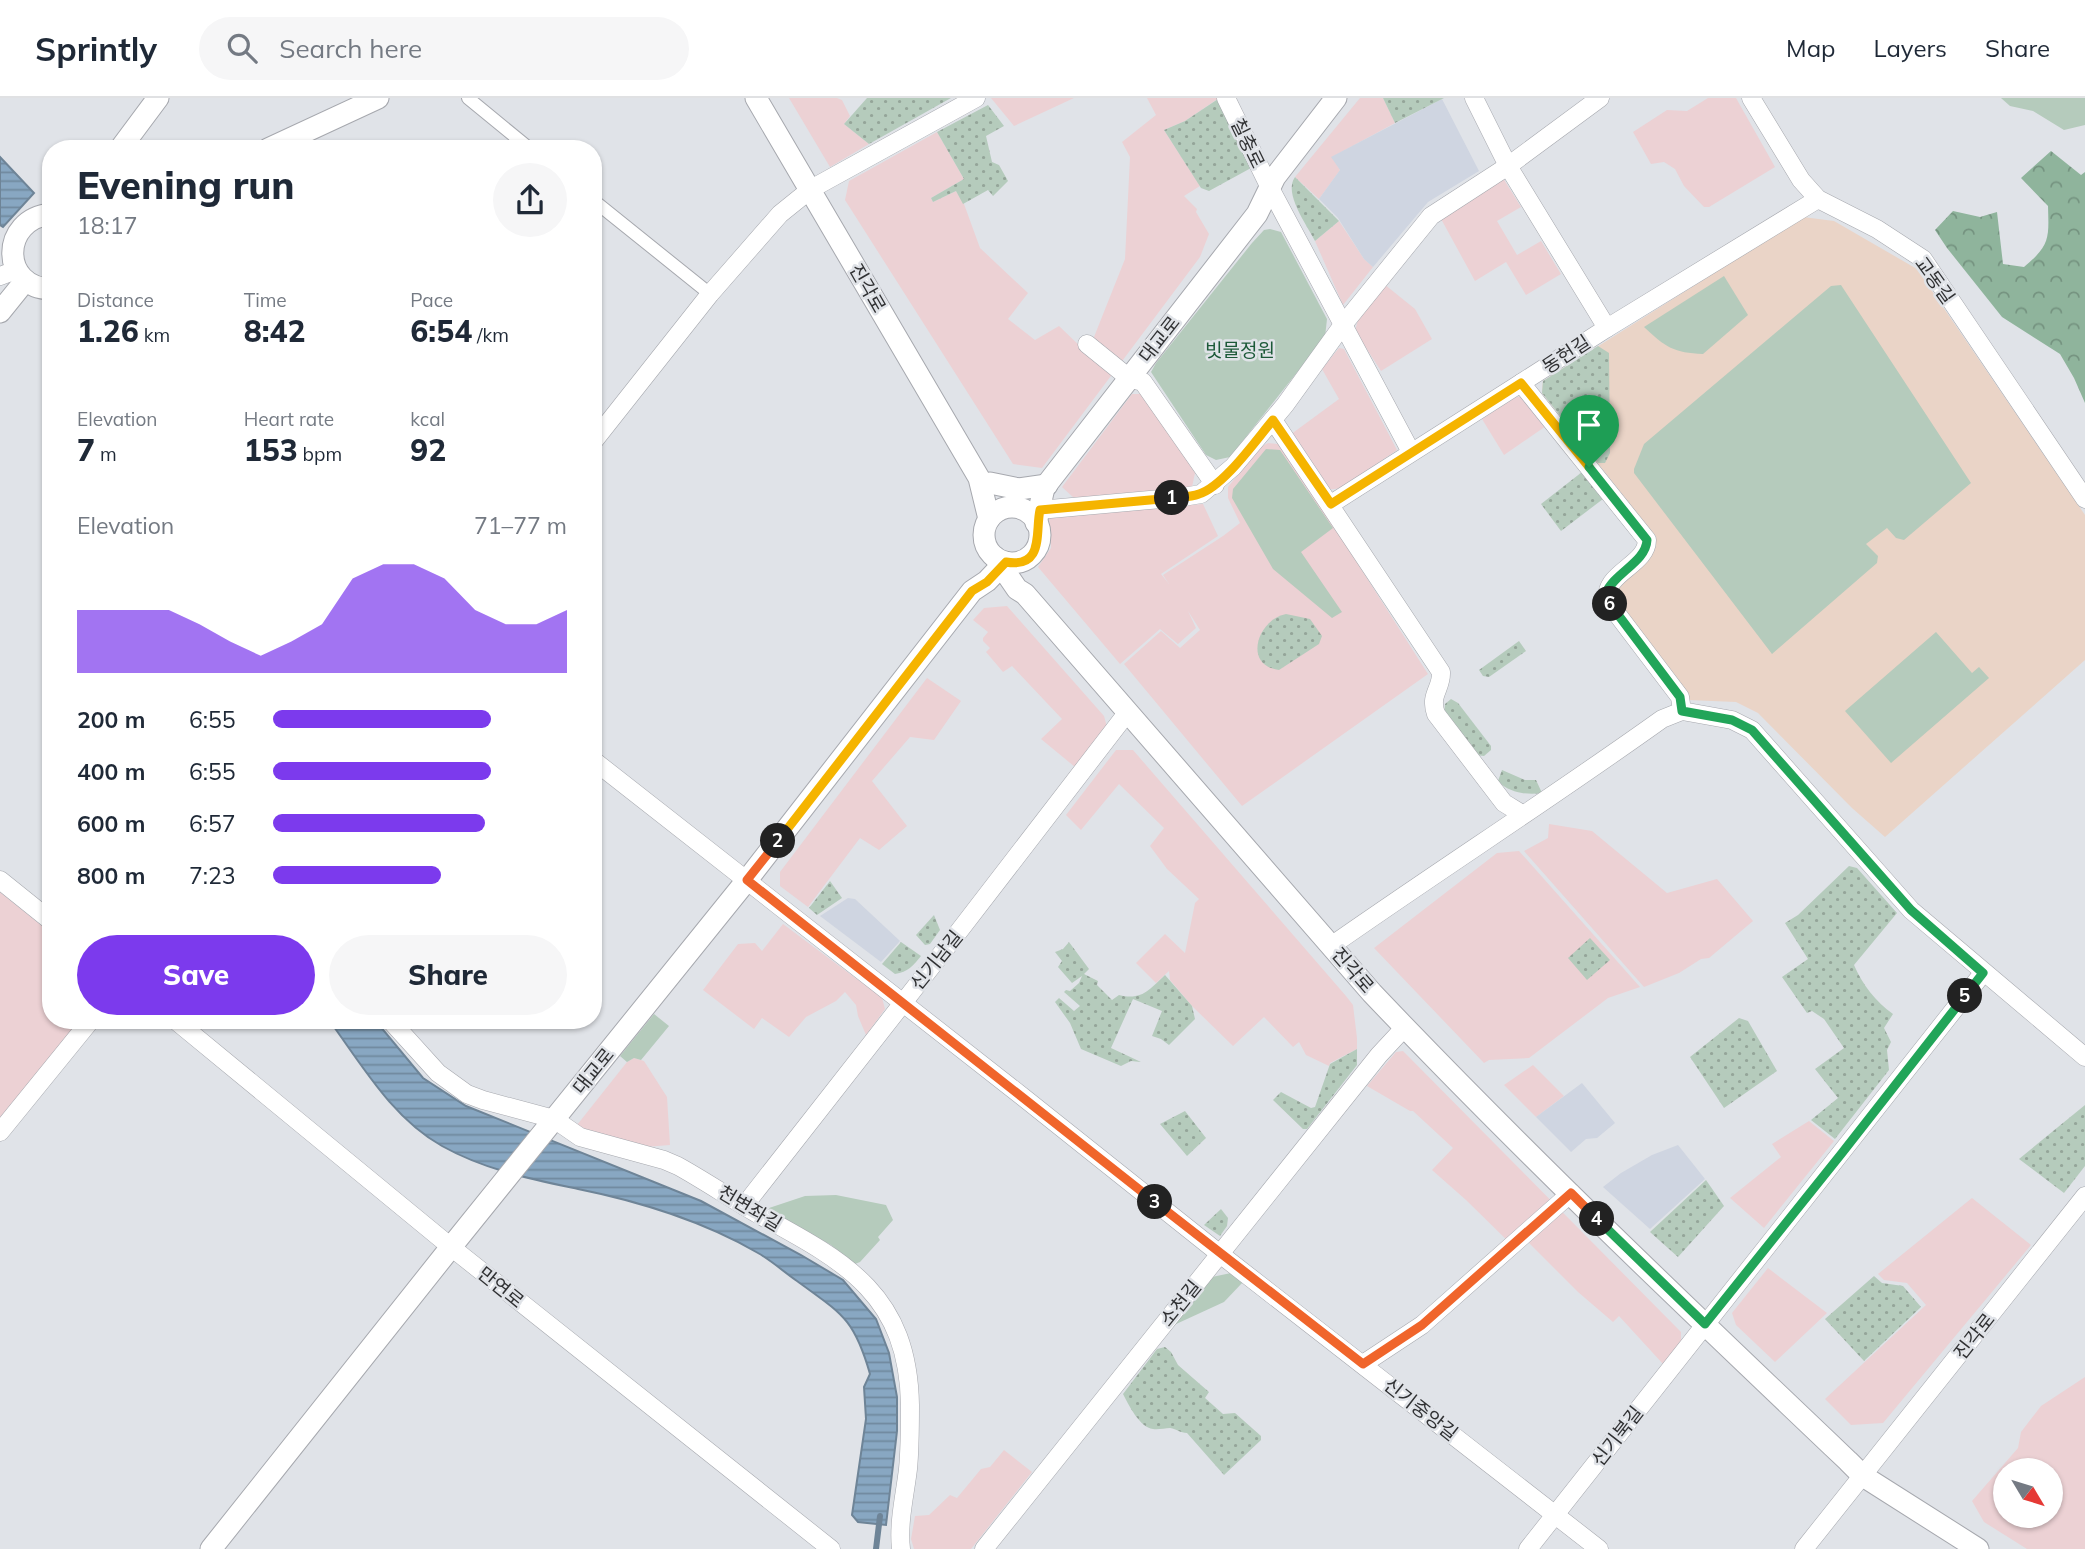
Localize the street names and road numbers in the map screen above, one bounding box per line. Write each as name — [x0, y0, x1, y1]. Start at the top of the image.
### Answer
street label: 칠충로 — [1226, 114, 1270, 172]
street label: 교동길 — [1910, 252, 1960, 308]
street label: 진각로 — [844, 259, 892, 317]
street label: 대교로 — [1133, 311, 1185, 367]
street label: 동헌길 — [1537, 330, 1595, 378]
street label: 신기남길 — [905, 925, 967, 995]
street label: 진각로 — [1327, 942, 1379, 998]
street label: 대교로 — [567, 1043, 619, 1099]
street label: 천변좌길 — [714, 1180, 786, 1236]
street label: 만연로 — [473, 1261, 529, 1313]
street label: 소천길 — [1154, 1275, 1206, 1331]
street label: 진각로 — [1948, 1308, 2000, 1364]
street label: 신기중앙길 — [1379, 1373, 1463, 1445]
street label: 신기북길 — [1586, 1401, 1648, 1471]

